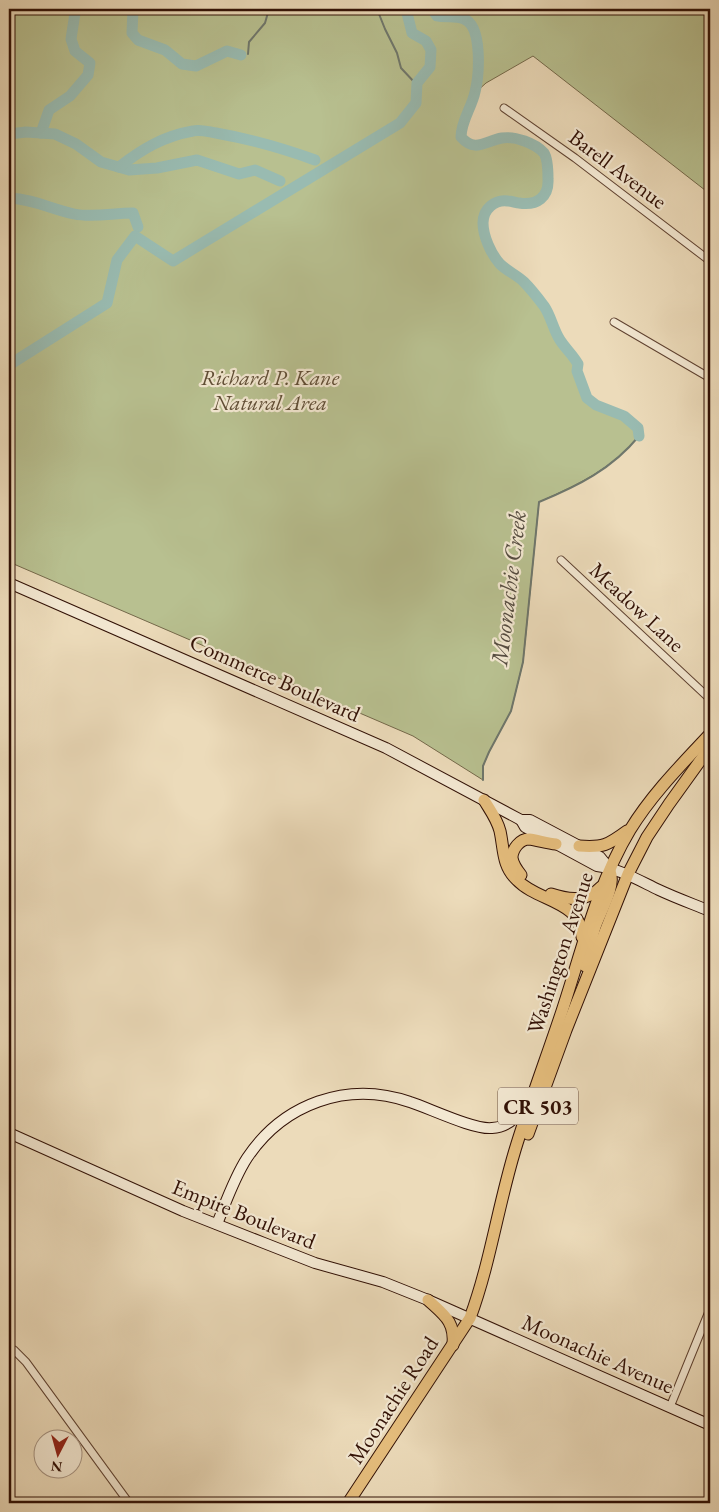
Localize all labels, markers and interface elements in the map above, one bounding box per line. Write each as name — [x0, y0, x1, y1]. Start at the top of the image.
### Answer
street label: Barell Avenue — [563, 123, 673, 216]
park label: Richard P. Kane Natural Area — [201, 363, 340, 417]
water label: Moonachie Creek — [483, 509, 533, 669]
street label: Meadow Lane — [583, 556, 691, 659]
street label: Commerce Boulevard — [185, 627, 366, 729]
street label: Washington Avenue — [520, 868, 600, 1038]
road number: CR 503 — [498, 1088, 578, 1124]
street label: Empire Boulevard — [168, 1172, 321, 1256]
street label: Moonachie Avenue — [517, 1308, 679, 1401]
street label: Moonachie Road — [341, 1330, 445, 1469]
north arrow — [32, 1430, 82, 1480]
text: N — [49, 1457, 63, 1476]

